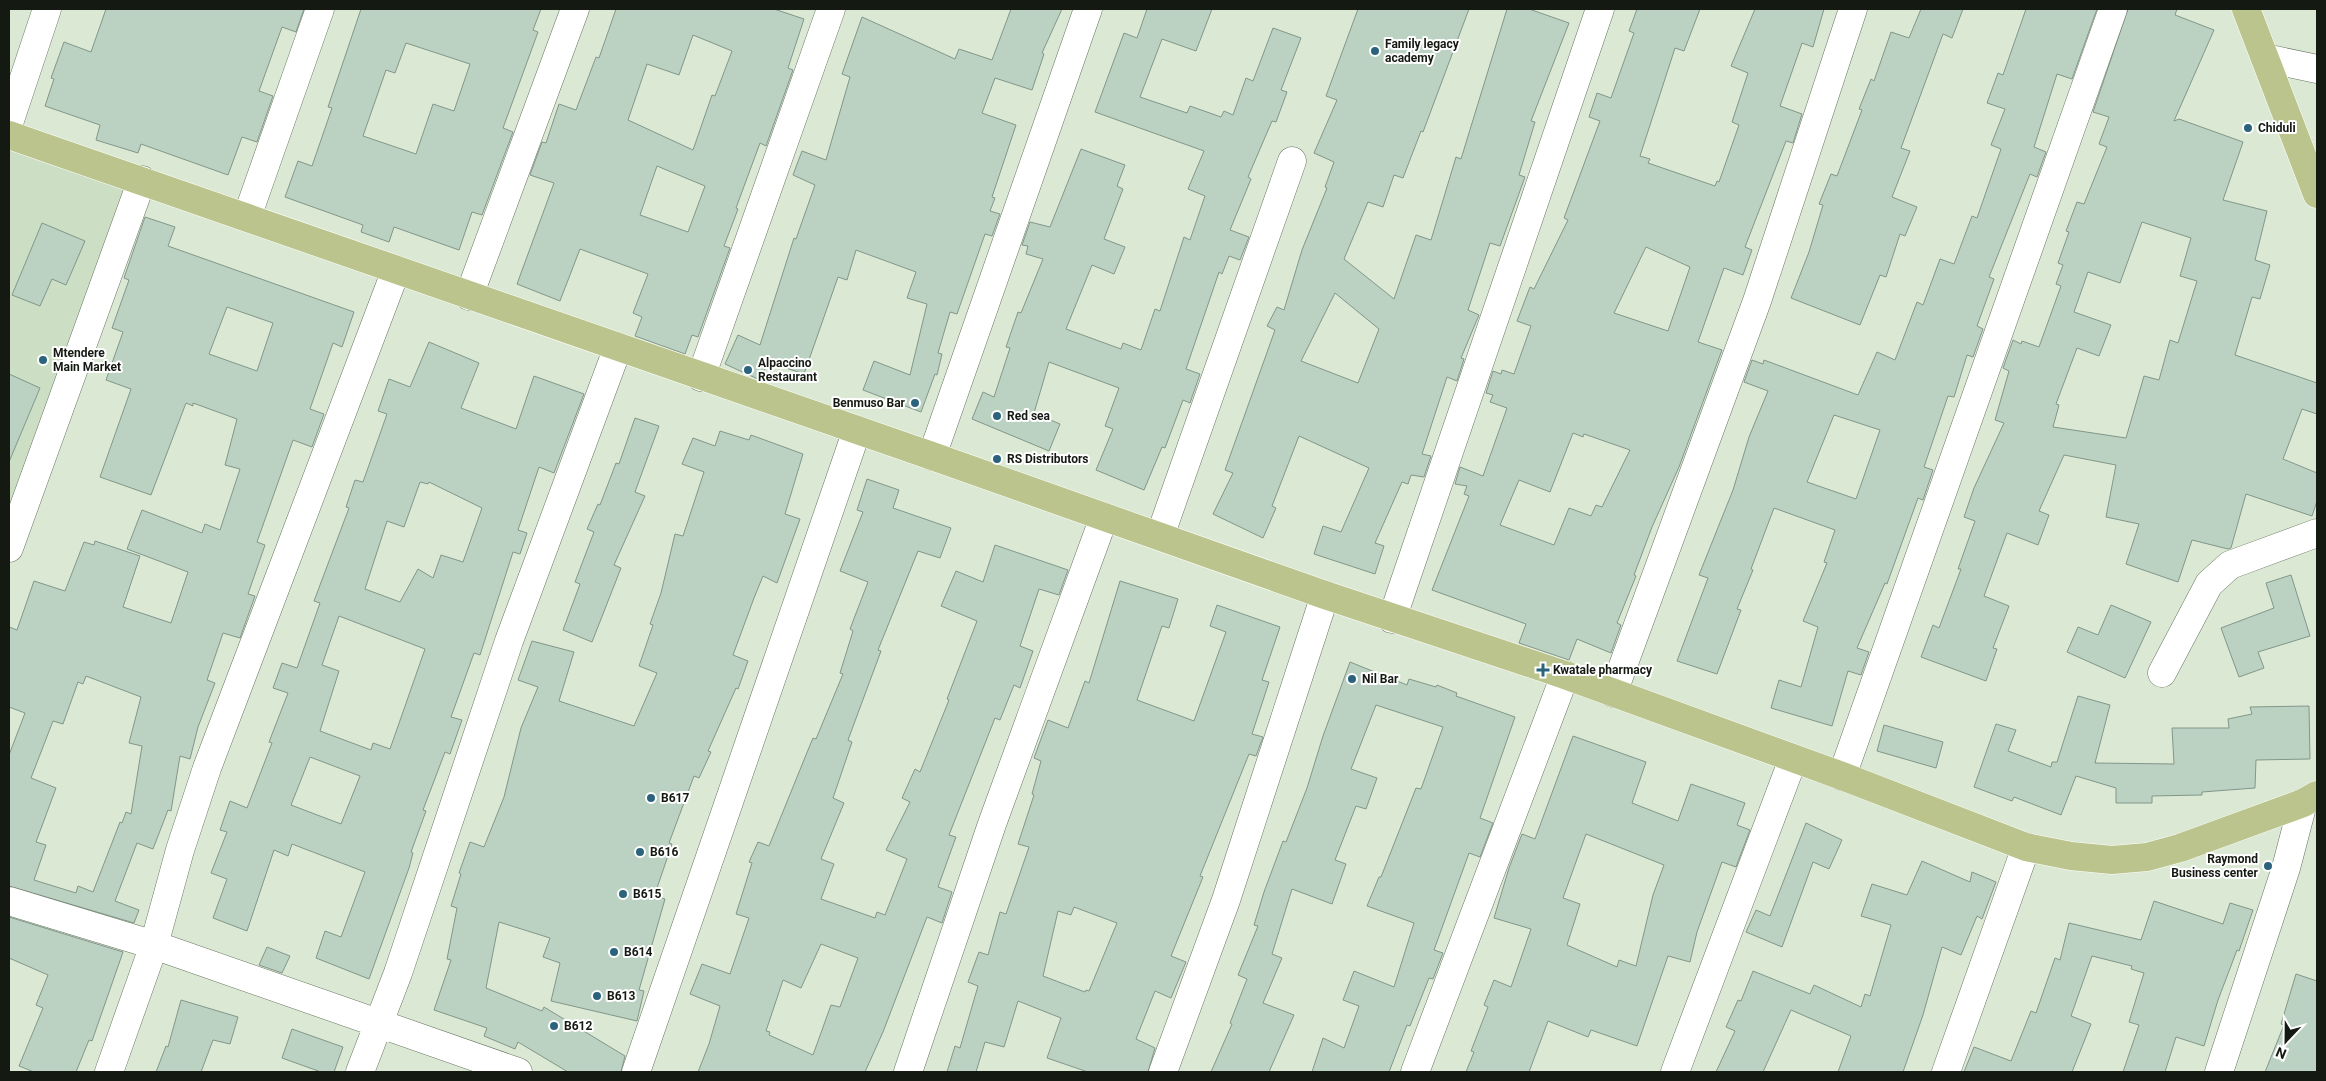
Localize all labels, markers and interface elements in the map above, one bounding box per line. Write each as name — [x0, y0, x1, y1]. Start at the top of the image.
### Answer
place label: Family legacy academy — [1385, 37, 1460, 65]
marker: Family legacy academy — [1369, 45, 1381, 57]
place label: Chiduli — [2258, 121, 2296, 135]
marker: Chiduli — [2242, 122, 2254, 134]
place label: Mtendere Main Market — [53, 346, 121, 374]
marker: Mtendere Main Market — [37, 354, 49, 366]
place label: Alpaccino Restaurant — [758, 356, 817, 384]
marker: Alpaccino Restaurant — [742, 364, 754, 376]
place label: Benmuso Bar — [833, 396, 906, 410]
marker: Benmuso Bar — [909, 397, 921, 409]
place label: Red sea — [1007, 409, 1051, 423]
marker: Red sea — [991, 410, 1003, 422]
place label: RS Distributors — [1007, 452, 1089, 466]
marker: RS Distributors — [991, 453, 1003, 465]
place label: Kwatale pharmacy — [1553, 663, 1653, 677]
marker: Kwatale pharmacy — [1537, 664, 1549, 676]
place label: Nil Bar — [1362, 672, 1399, 686]
marker: Nil Bar — [1346, 673, 1358, 685]
place label: B617 — [661, 791, 689, 805]
marker: B617 — [645, 792, 657, 804]
place label: B616 — [650, 845, 678, 859]
marker: B616 — [634, 846, 646, 858]
place label: Raymond Business center — [2171, 852, 2259, 880]
marker: Raymond Business center — [2262, 860, 2274, 872]
place label: B615 — [633, 887, 661, 901]
marker: B615 — [617, 888, 629, 900]
place label: B614 — [624, 945, 652, 959]
marker: B614 — [608, 946, 620, 958]
place label: B613 — [607, 989, 635, 1003]
marker: B613 — [591, 990, 603, 1002]
north arrow — [2261, 1016, 2311, 1066]
place label: B612 — [564, 1019, 592, 1033]
marker: B612 — [548, 1020, 560, 1032]
text: N — [2274, 1044, 2289, 1062]

